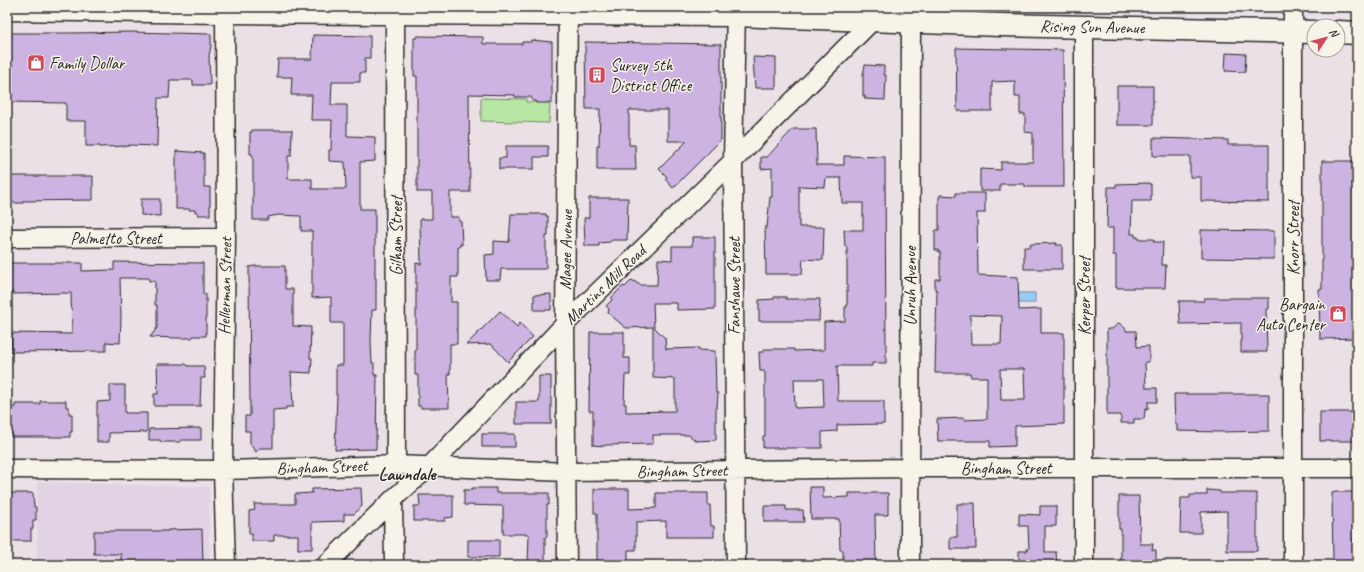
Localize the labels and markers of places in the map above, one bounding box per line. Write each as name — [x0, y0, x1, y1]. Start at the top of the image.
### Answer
shop icon: Family Dollar — [26, 53, 46, 73]
place label: Family Dollar — [49, 53, 126, 74]
place label: Survey 5th District Office — [610, 55, 693, 96]
building icon: Survey 5th District Office — [587, 65, 607, 85]
place label: Bargain Auto Center — [1256, 294, 1327, 335]
shop icon: Bargain Auto Center — [1328, 304, 1348, 324]

